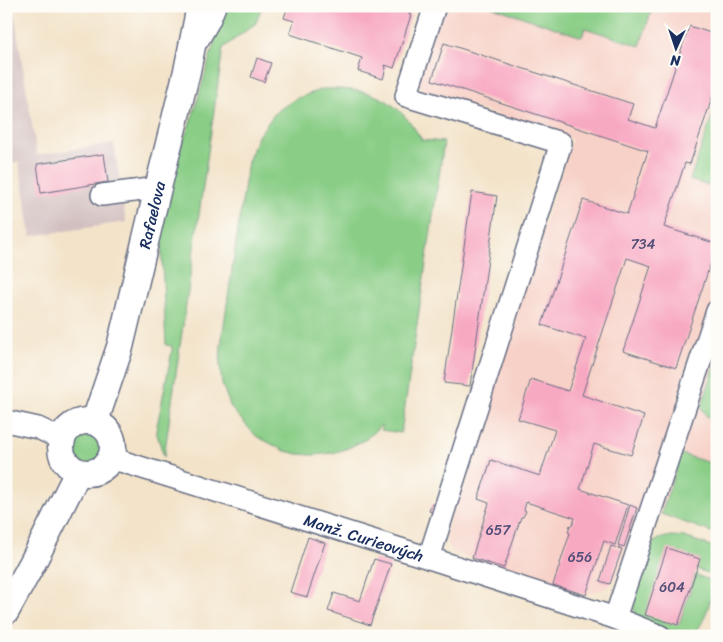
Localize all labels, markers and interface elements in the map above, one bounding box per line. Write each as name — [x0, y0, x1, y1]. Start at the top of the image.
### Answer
north arrow — [650, 22, 700, 72]
text: N — [670, 48, 682, 73]
street label: Rafaelova — [130, 177, 174, 252]
house number: 734 — [631, 232, 655, 257]
street label: Manž. Curieových — [300, 505, 427, 570]
house number: 657 — [486, 518, 511, 543]
house number: 656 — [568, 545, 592, 570]
house number: 604 — [659, 575, 685, 600]

